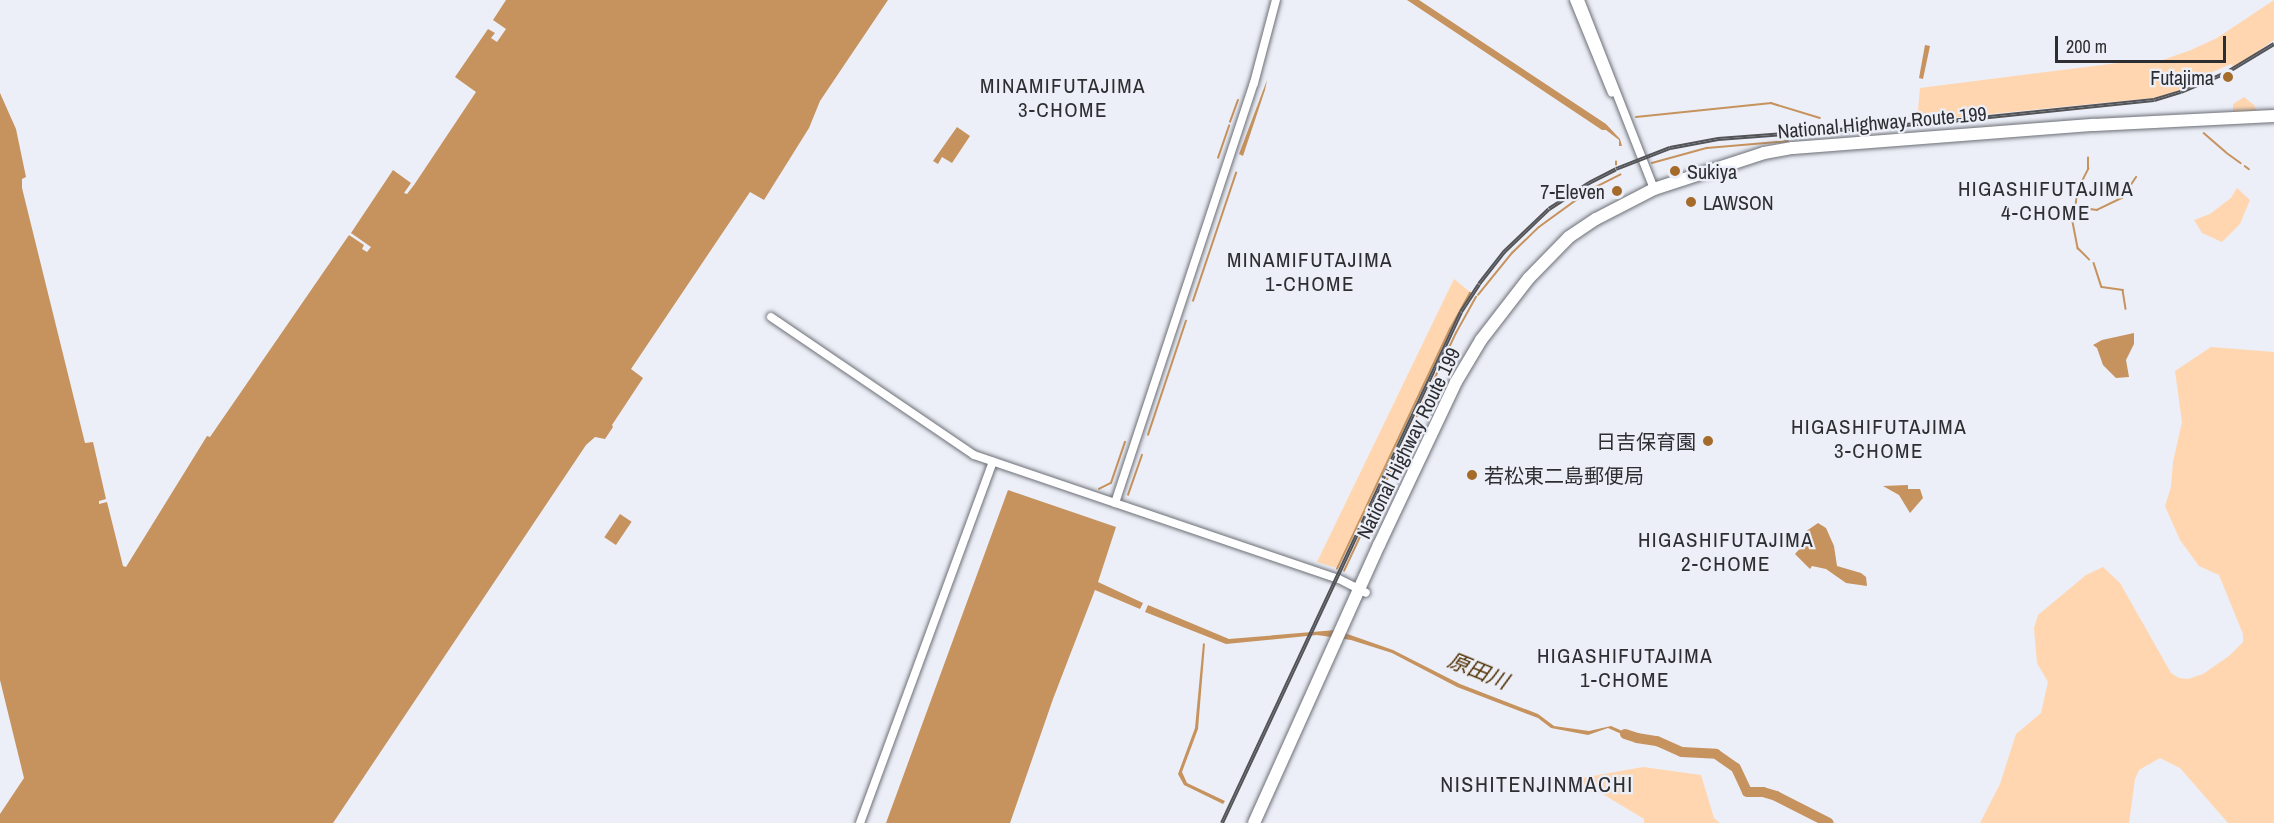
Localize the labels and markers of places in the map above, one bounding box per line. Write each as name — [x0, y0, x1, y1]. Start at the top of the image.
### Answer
place label: Futajima — [2150, 65, 2214, 89]
marker: Futajima — [2219, 68, 2237, 86]
place label: Sukiya — [1687, 159, 1737, 183]
marker: Sukiya — [1668, 164, 1682, 178]
place label: 7-Eleven — [1540, 179, 1605, 203]
marker: 7-Eleven — [1610, 184, 1624, 198]
place label: LAWSON — [1703, 190, 1773, 214]
marker: LAWSON — [1684, 195, 1698, 209]
place label: 日吉保育園 — [1596, 429, 1696, 453]
marker: 日吉保育園 — [1701, 434, 1715, 448]
place label: 若松東二島郵便局 — [1484, 463, 1644, 487]
marker: 若松東二島郵便局 — [1465, 468, 1479, 482]

